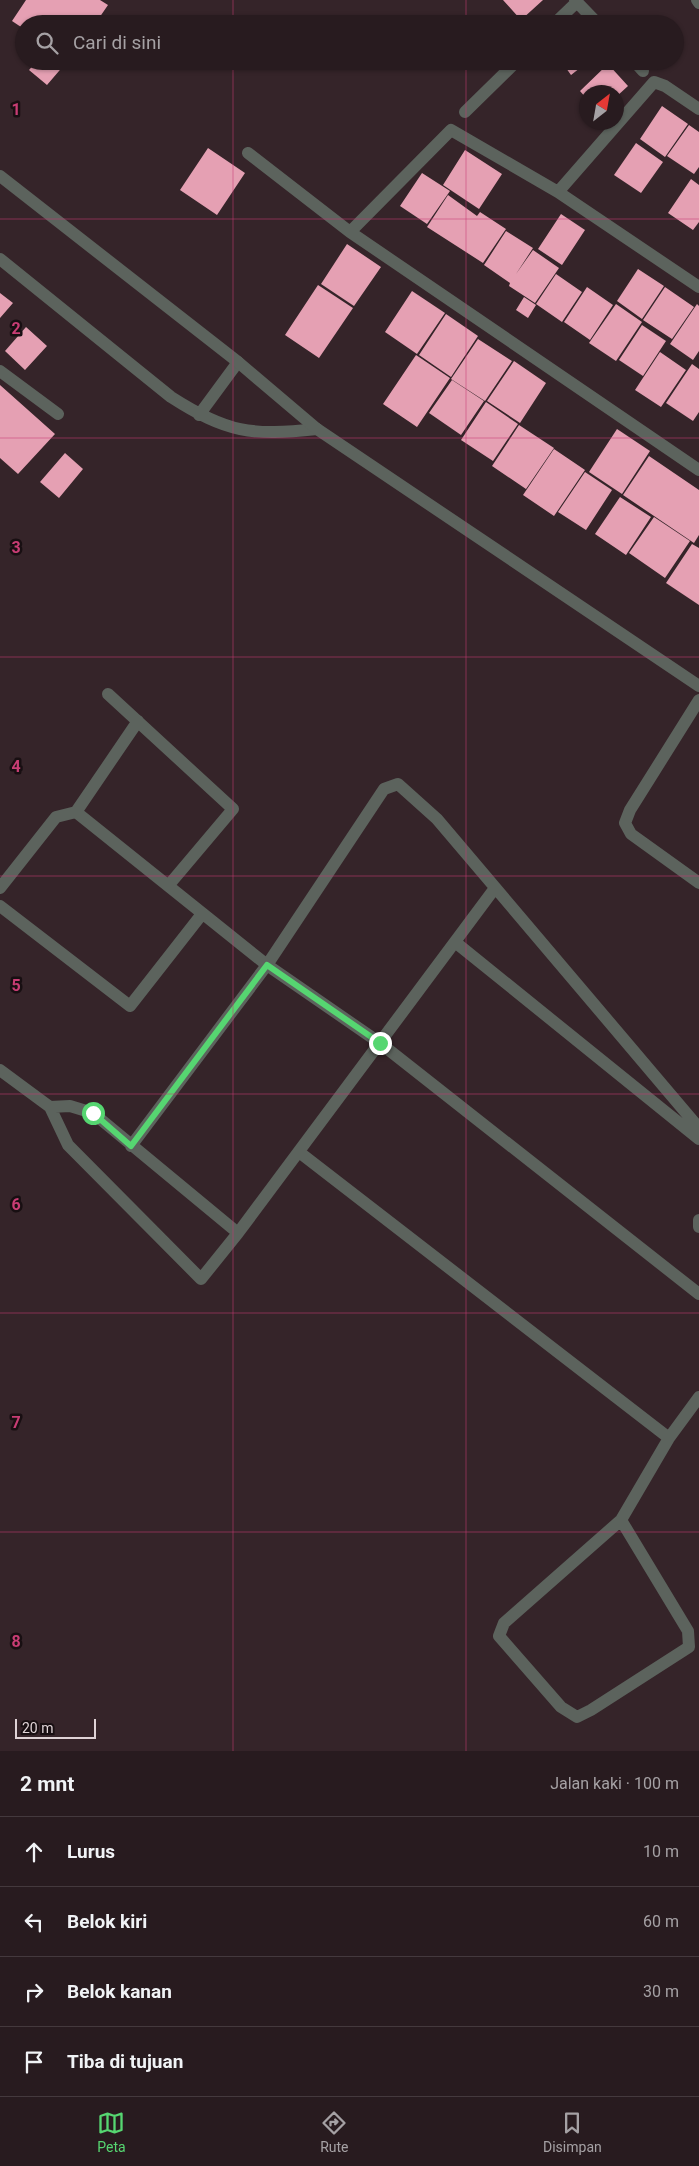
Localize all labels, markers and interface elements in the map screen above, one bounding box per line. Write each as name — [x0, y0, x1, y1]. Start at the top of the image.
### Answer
search box — [15, 15, 684, 70]
icon: search — [33, 29, 61, 57]
text: Cari di sini — [73, 31, 161, 54]
north arrow — [579, 85, 624, 130]
text: 1 — [11, 100, 21, 119]
text: 2 — [11, 319, 21, 338]
text: 3 — [11, 538, 21, 557]
text: 4 — [11, 757, 21, 776]
text: 5 — [11, 976, 21, 995]
route end — [369, 1032, 392, 1055]
route start — [82, 1102, 105, 1125]
text: 6 — [11, 1195, 21, 1214]
text: 7 — [11, 1413, 21, 1432]
text: 8 — [11, 1632, 21, 1651]
scale bar — [15, 1716, 96, 1739]
text: 20 m — [22, 1720, 54, 1736]
text: 2 mnt — [20, 1772, 74, 1796]
text: Jalan kaki · 100 m — [550, 1774, 679, 1793]
icon: ahead — [20, 1838, 48, 1866]
text: Lurus — [67, 1840, 115, 1863]
text: 10 m — [643, 1842, 679, 1861]
icon: left — [20, 1908, 48, 1936]
text: Belok kiri — [67, 1910, 147, 1933]
text: 60 m — [643, 1912, 679, 1931]
icon: right — [20, 1978, 48, 2006]
text: Belok kanan — [67, 1980, 172, 2003]
text: 30 m — [643, 1982, 679, 2001]
icon: arrive — [20, 2048, 48, 2076]
text: Tiba di tujuan — [67, 2050, 183, 2073]
tab: Peta — [97, 2109, 126, 2155]
tab: Rute — [320, 2109, 349, 2155]
tab: Disimpan — [543, 2109, 602, 2155]

